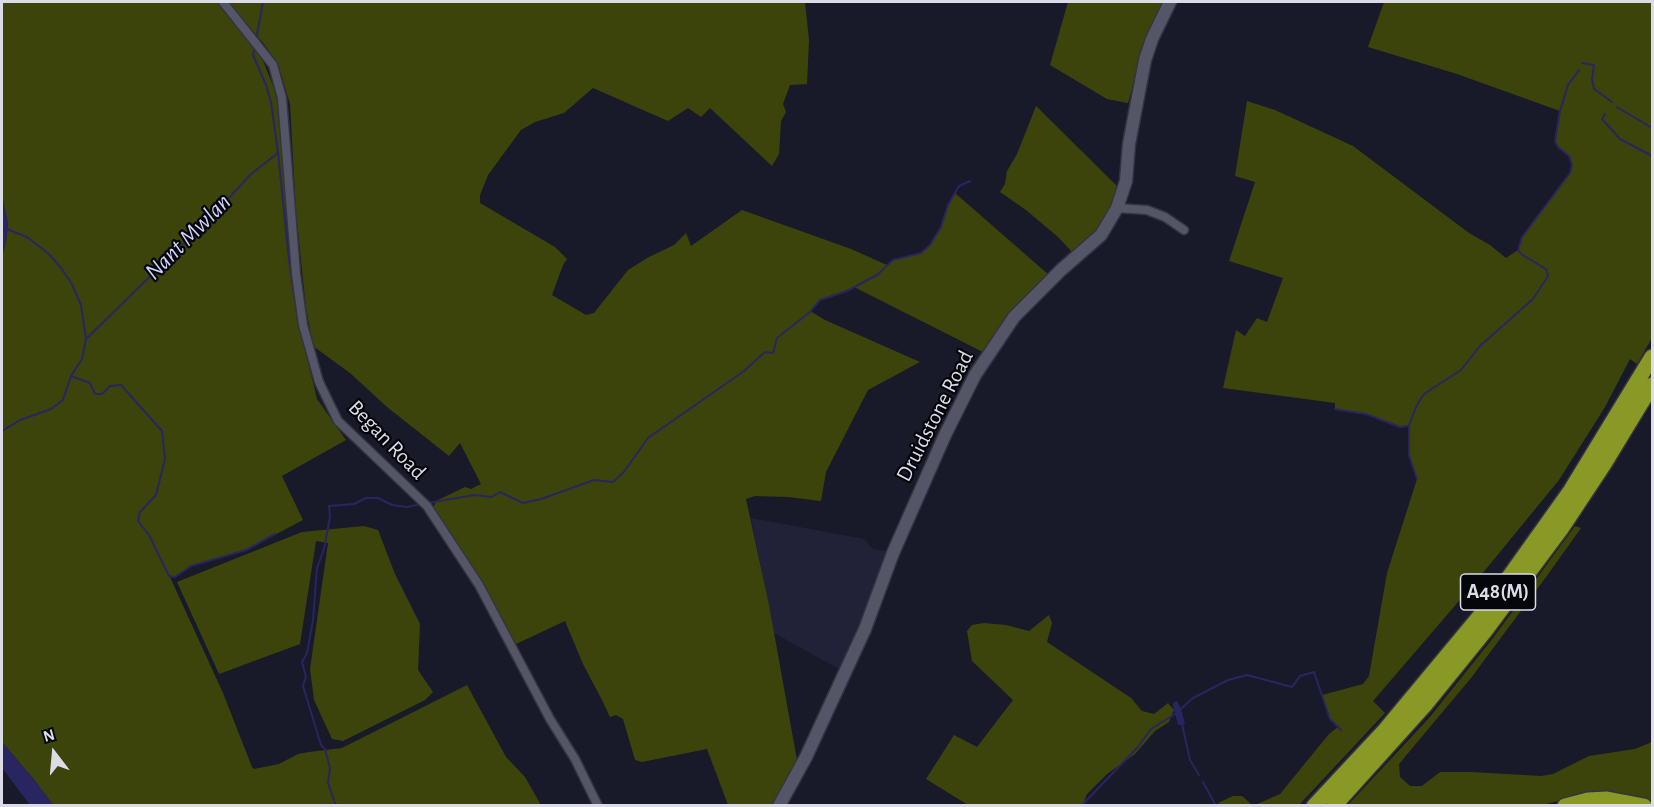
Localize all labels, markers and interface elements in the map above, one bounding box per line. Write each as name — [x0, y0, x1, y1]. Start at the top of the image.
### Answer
water label: Nant Mwlan — [139, 188, 237, 286]
street label: Druidstone Road — [891, 346, 979, 486]
street label: Began Road — [343, 395, 431, 485]
road number: A48(M) — [1460, 574, 1536, 610]
north arrow — [24, 723, 84, 783]
text: N — [41, 726, 57, 745]

